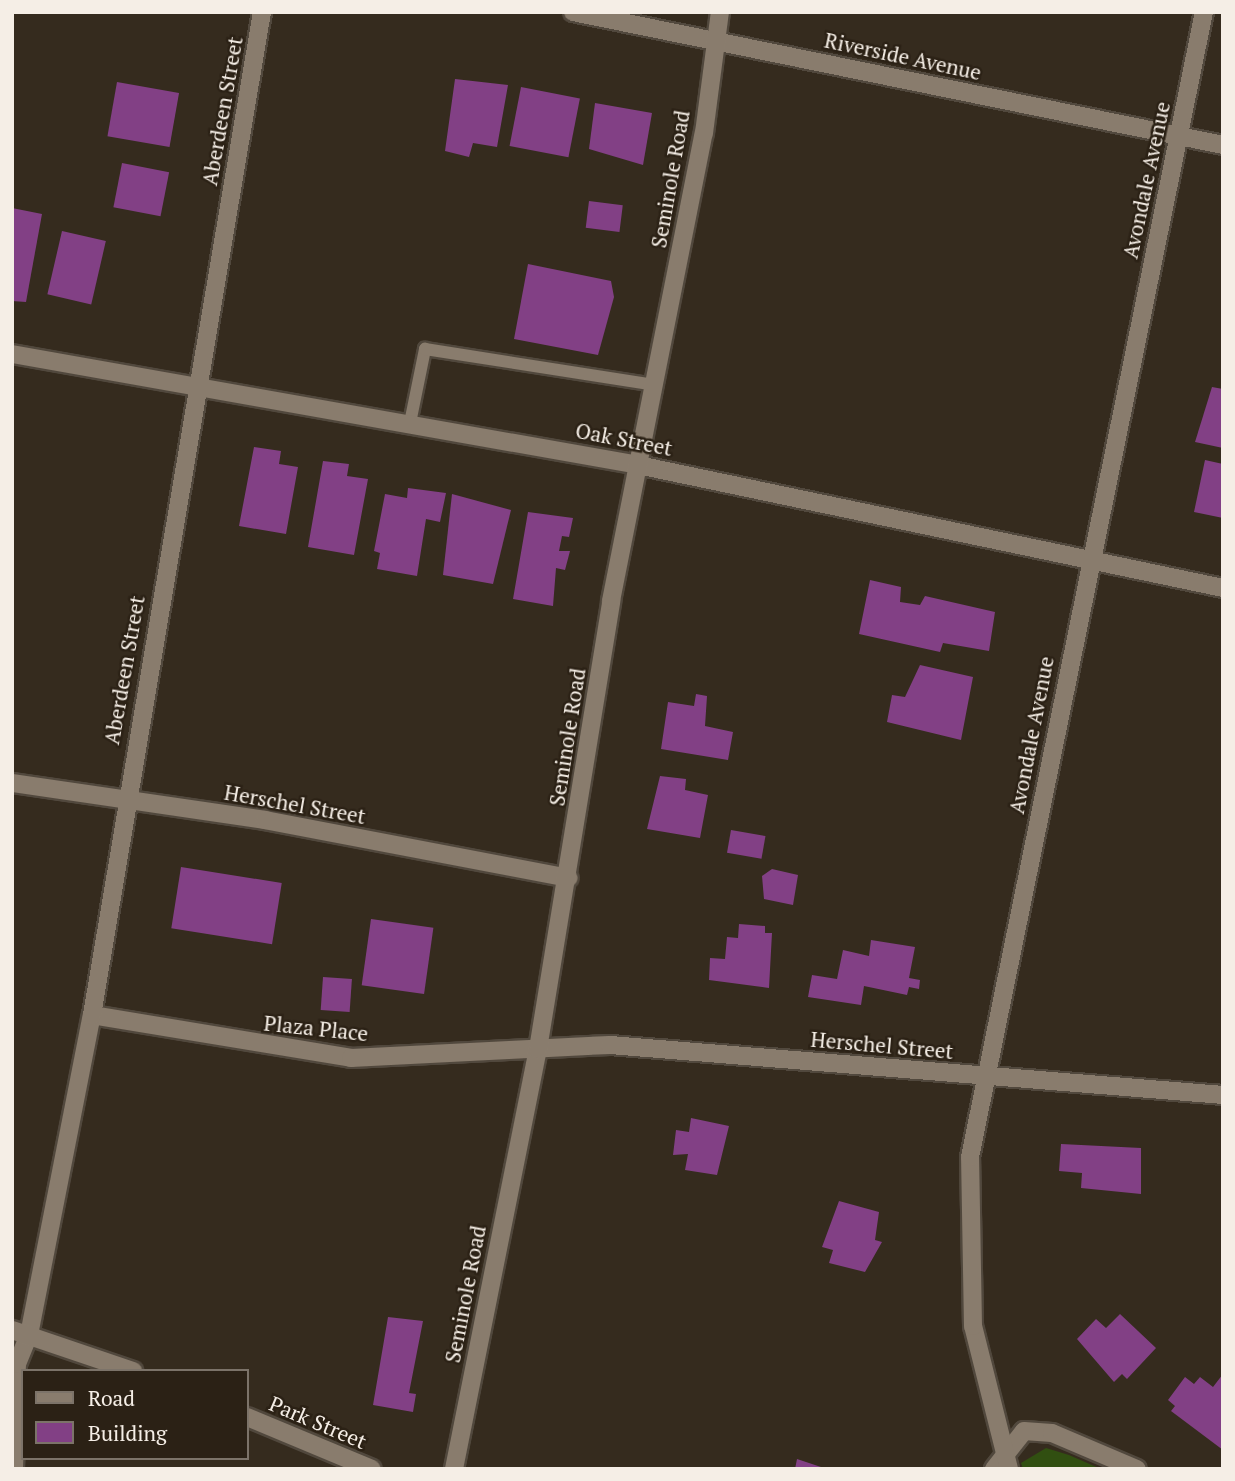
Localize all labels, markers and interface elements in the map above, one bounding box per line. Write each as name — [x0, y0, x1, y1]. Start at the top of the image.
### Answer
street label: Riverside Avenue — [822, 27, 984, 85]
street label: Aberdeen Street — [196, 35, 248, 187]
street label: Avondale Avenue — [1117, 99, 1175, 261]
street label: Seminole Road — [646, 108, 694, 250]
street label: Oak Street — [573, 417, 675, 461]
street label: Aberdeen Street — [98, 594, 150, 746]
street label: Avondale Avenue — [1003, 654, 1059, 816]
street label: Seminole Road — [544, 666, 590, 808]
street label: Herschel Street — [222, 779, 368, 829]
street label: Plaza Place — [263, 1010, 369, 1046]
street label: Herschel Street — [810, 1026, 954, 1064]
street label: Seminole Road — [439, 1223, 491, 1365]
legend — [21, 1369, 248, 1460]
text: Road — [88, 1384, 135, 1412]
street label: Park Street — [266, 1390, 370, 1454]
text: Building — [88, 1419, 167, 1447]

